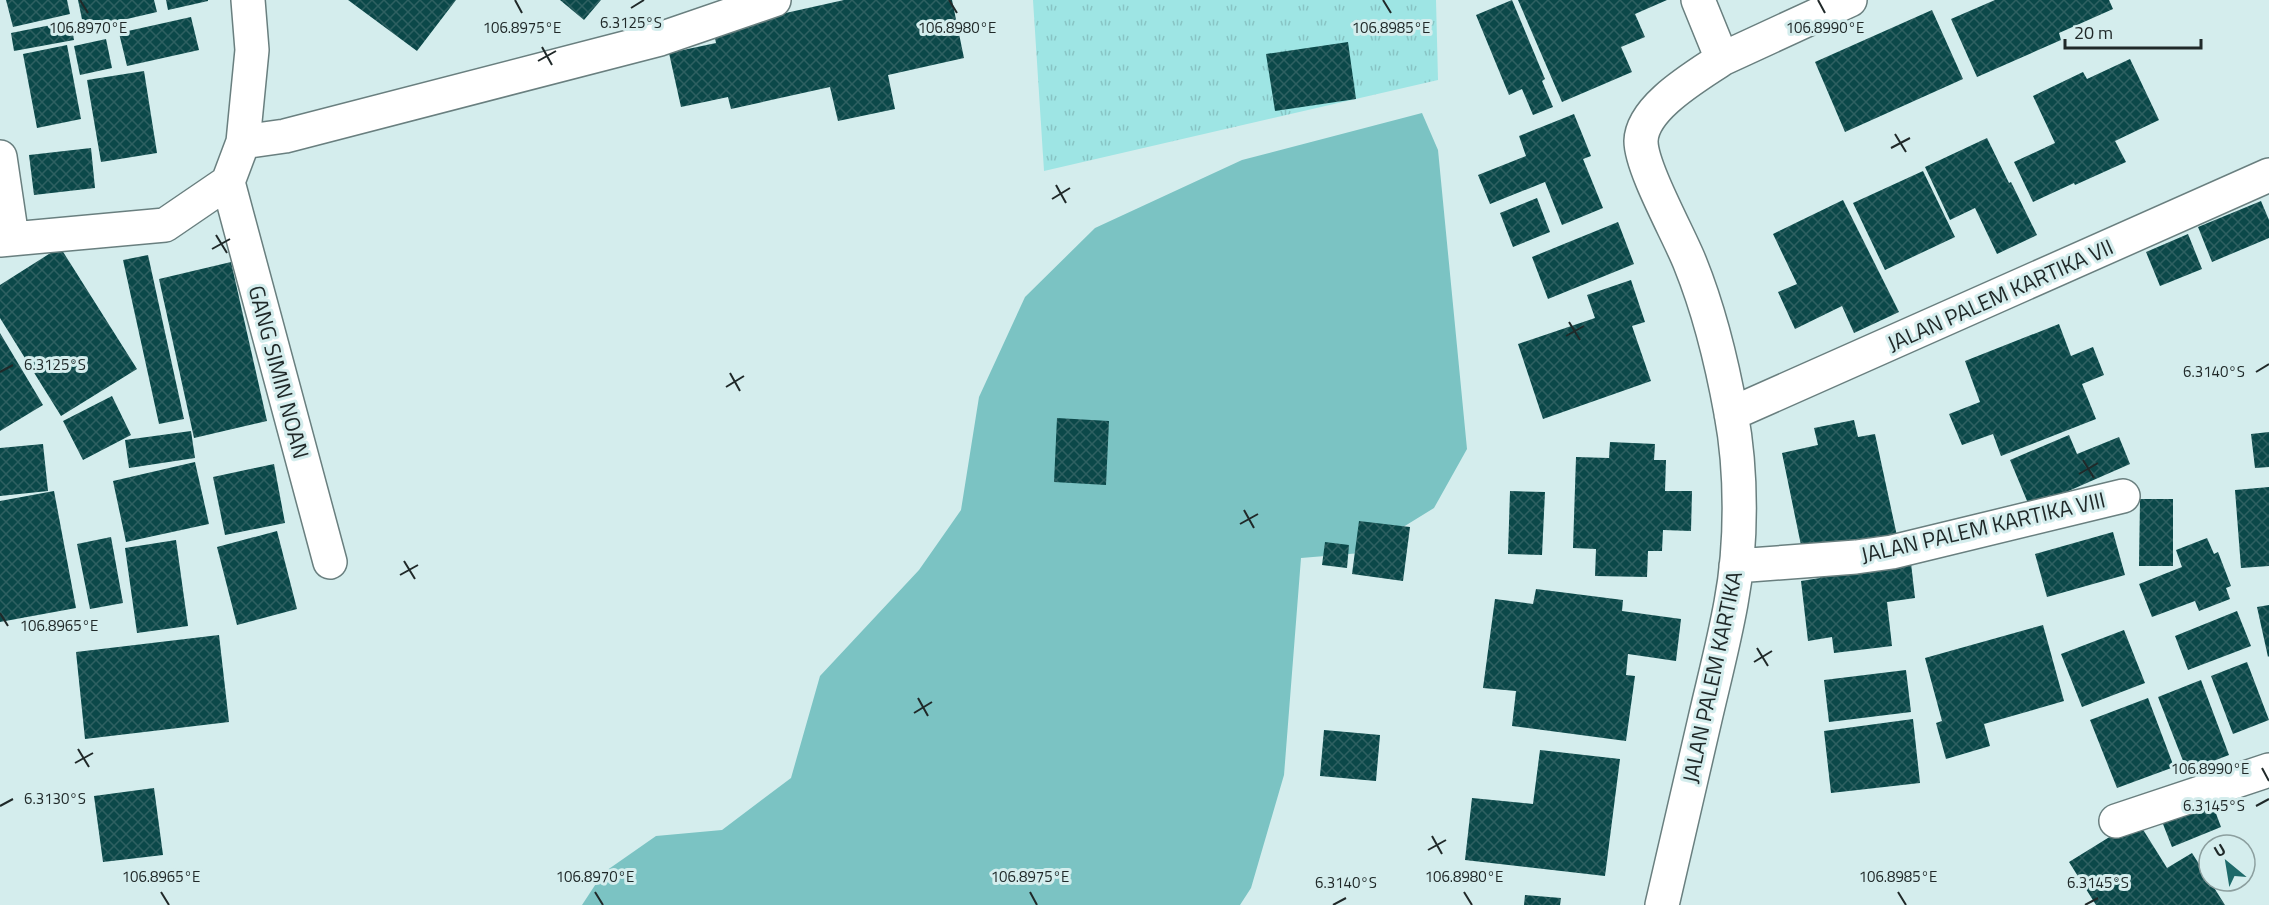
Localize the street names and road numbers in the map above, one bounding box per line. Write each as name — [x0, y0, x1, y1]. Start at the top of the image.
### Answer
street label: JALAN PALEM KARTIKA VII — [1881, 230, 2119, 360]
street label: GANG SIMIN NOAN — [240, 282, 318, 462]
street label: JALAN PALEM KARTIKA VIII — [1857, 482, 2109, 572]
street label: JALAN PALEM KARTIKA — [1673, 568, 1751, 786]

